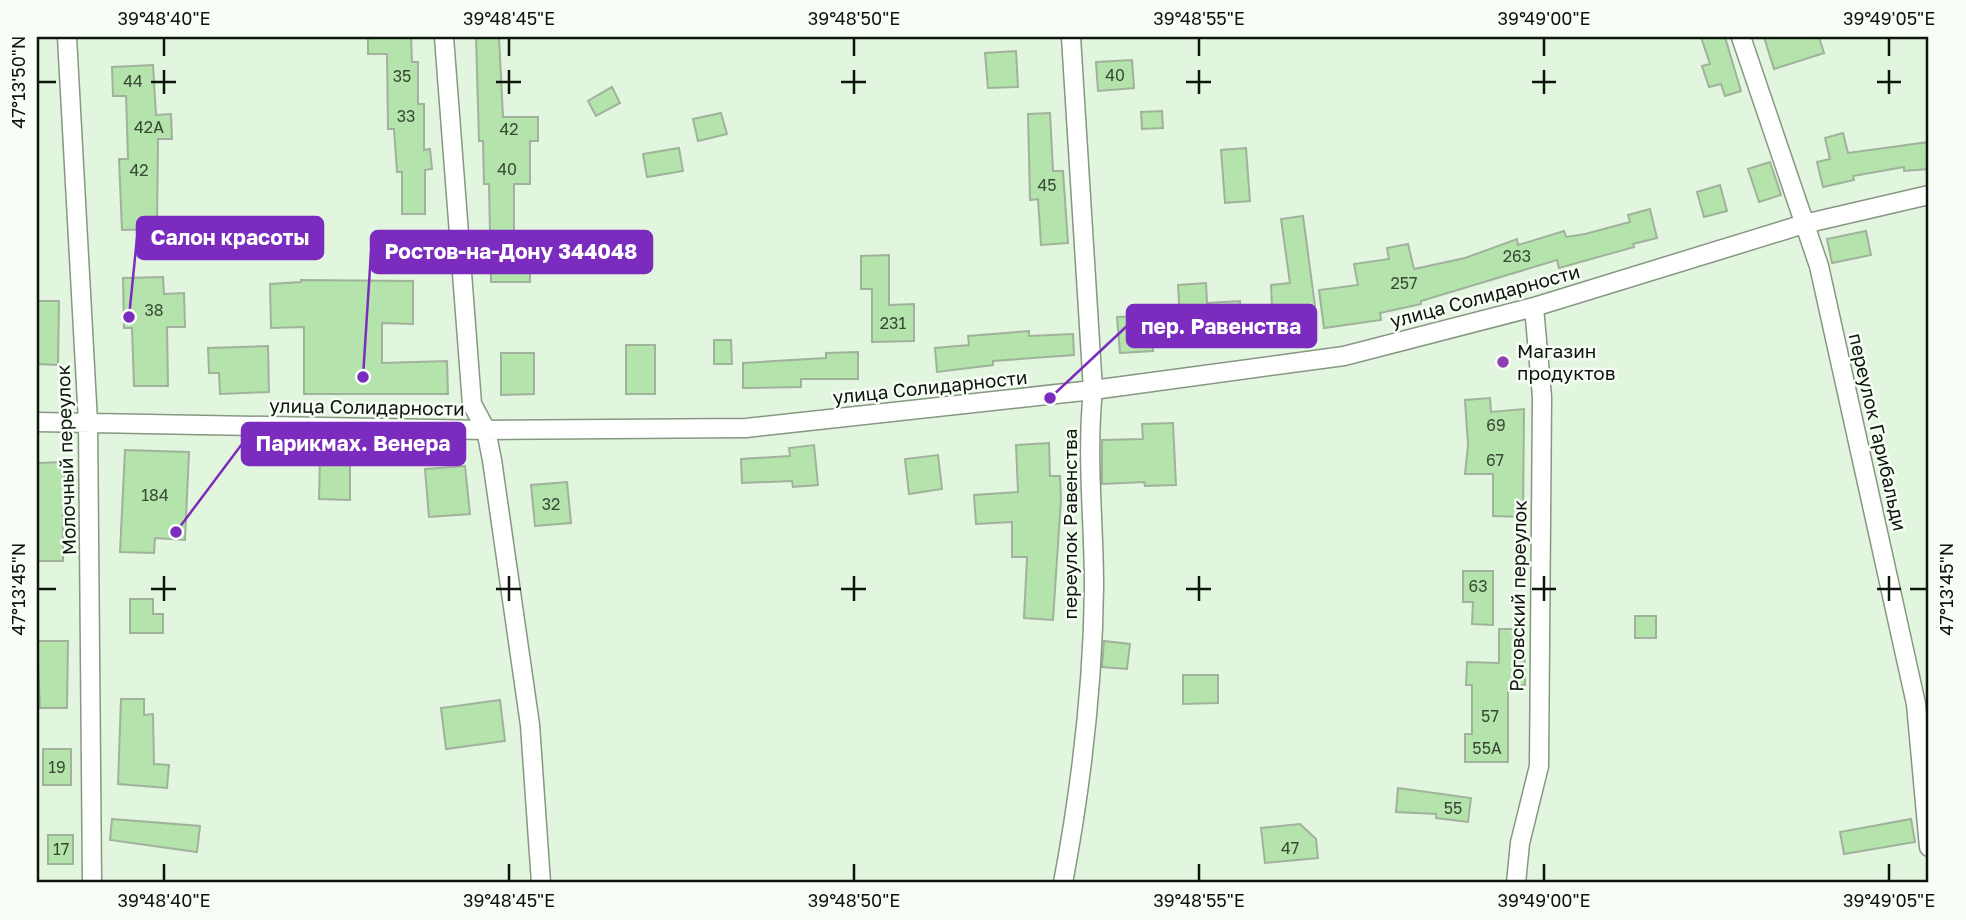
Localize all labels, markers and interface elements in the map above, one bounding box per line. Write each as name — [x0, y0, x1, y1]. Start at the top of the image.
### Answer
text: 39°48'40"E — [118, 7, 210, 29]
text: 39°48'45"E — [463, 7, 555, 29]
text: 39°48'50"E — [808, 7, 900, 29]
text: 39°48'55"E — [1153, 7, 1245, 29]
text: 39°49'00"E — [1498, 7, 1590, 29]
text: 39°49'05"E — [1843, 7, 1935, 29]
text: 47°13'50"N — [7, 35, 29, 129]
house number: 40 — [1105, 65, 1125, 85]
house number: 35 — [393, 66, 411, 86]
house number: 44 — [123, 71, 143, 91]
house number: 33 — [397, 106, 415, 126]
house number: 42А — [134, 117, 164, 137]
house number: 42 — [499, 119, 519, 139]
house number: 40 — [497, 159, 517, 179]
house number: 42 — [129, 160, 149, 180]
house number: 45 — [1037, 175, 1057, 195]
callout: Салон красоты — [137, 217, 323, 259]
text: Салон красоты — [151, 224, 309, 250]
callout: Ростов-на-Дону 344048 — [371, 231, 652, 273]
text: Ростов-на-Дону 344048 — [384, 238, 638, 264]
house number: 263 — [1503, 246, 1531, 266]
street label: улица Солидарности — [1387, 259, 1582, 332]
house number: 257 — [1390, 273, 1418, 293]
house number: 38 — [144, 300, 164, 320]
callout: пер. Равенства — [1127, 305, 1316, 347]
house number: 231 — [880, 313, 906, 333]
text: пер. Равенства — [1141, 313, 1301, 339]
street label: переулок Гарибальди — [1845, 331, 1912, 533]
place label: Магазин продуктов — [1517, 339, 1615, 384]
marker: Магазин продуктов — [1495, 354, 1511, 370]
street label: Молочный переулок — [51, 364, 80, 556]
street label: улица Солидарности — [831, 365, 1028, 408]
street label: улица Солидарности — [269, 393, 465, 420]
house number: 69 — [1486, 415, 1506, 435]
callout: Парикмах. Венера — [242, 423, 465, 465]
street label: переулок Равенства — [1058, 429, 1081, 619]
text: Парикмах. Венера — [256, 430, 450, 456]
house number: 67 — [1486, 450, 1504, 470]
house number: 184 — [141, 485, 169, 505]
house number: 32 — [542, 494, 560, 514]
street label: Роговский переулок — [1504, 500, 1531, 692]
text: 47°13'45"N — [7, 543, 29, 635]
text: 47°13'45"N — [1935, 543, 1957, 635]
house number: 63 — [1468, 576, 1488, 596]
house number: 57 — [1481, 706, 1499, 726]
house number: 55А — [1472, 738, 1502, 758]
house number: 19 — [48, 757, 66, 777]
house number: 55 — [1444, 798, 1462, 818]
house number: 47 — [1281, 838, 1299, 858]
house number: 17 — [53, 839, 69, 859]
text: 39°48'40"E — [118, 889, 210, 911]
text: 39°48'45"E — [463, 889, 555, 911]
text: 39°48'50"E — [808, 889, 900, 911]
text: 39°48'55"E — [1153, 889, 1245, 911]
text: 39°49'00"E — [1498, 889, 1590, 911]
text: 39°49'05"E — [1843, 889, 1935, 911]

